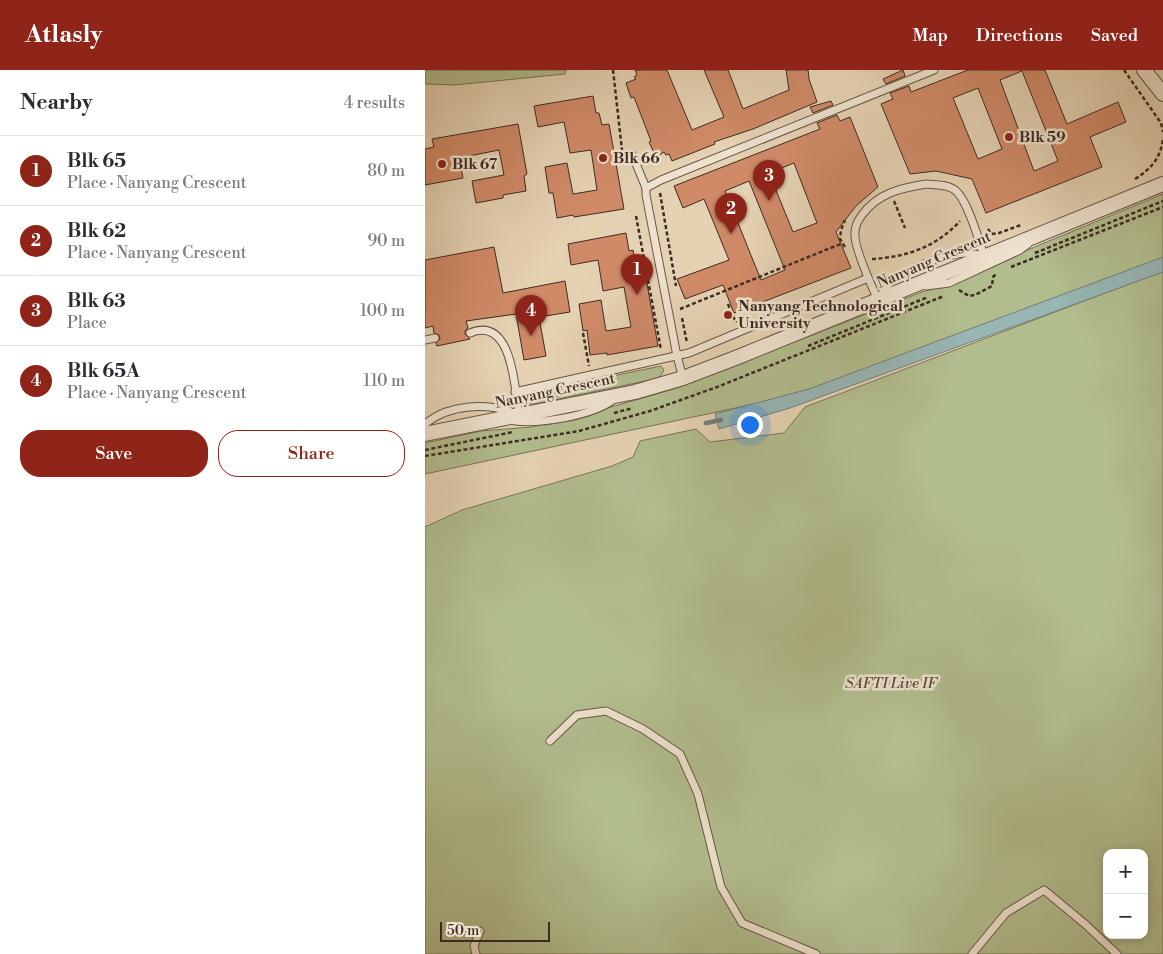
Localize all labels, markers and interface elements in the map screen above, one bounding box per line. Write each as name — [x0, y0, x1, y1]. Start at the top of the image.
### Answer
text: Atlasly — [25, 20, 102, 50]
text: Map — [912, 24, 948, 47]
text: Directions — [976, 24, 1063, 47]
text: Saved — [1091, 24, 1138, 47]
text: Nearby — [20, 90, 93, 116]
text: 4 results — [344, 93, 405, 113]
place label: Blk 59 — [1019, 128, 1066, 147]
marker: Blk 59 — [1003, 131, 1015, 143]
text: Blk 65 — [67, 149, 126, 173]
place label: Blk 66 — [613, 149, 660, 168]
marker: Blk 66 — [597, 152, 609, 164]
place label: Blk 67 — [452, 155, 498, 174]
marker: Blk 67 — [436, 158, 448, 170]
pin: 3 — [753, 160, 785, 201]
text: 1 — [32, 161, 40, 181]
text: 80 m — [367, 161, 405, 181]
text: Place · Nanyang Crescent — [67, 173, 247, 193]
pin: 2 — [715, 193, 747, 234]
text: Blk 62 — [67, 219, 126, 243]
street label: Nanyang Crescent — [874, 227, 995, 293]
text: 2 — [31, 231, 41, 251]
text: 90 m — [367, 231, 405, 251]
text: Place · Nanyang Crescent — [67, 243, 247, 263]
pin: 1 — [621, 254, 653, 295]
text: Blk 63 — [67, 289, 126, 313]
pin: 4 — [515, 295, 547, 336]
place label: Nanyang Technological University — [738, 297, 903, 333]
text: 3 — [31, 301, 41, 321]
text: 100 m — [360, 301, 405, 321]
marker: Nanyang Technological University — [722, 309, 734, 321]
text: Place — [67, 313, 107, 333]
text: Blk 65A — [67, 359, 140, 383]
street label: Nanyang Crescent — [493, 369, 617, 413]
text: 4 — [31, 371, 41, 391]
text: 110 m — [363, 371, 405, 391]
text: Place · Nanyang Crescent — [67, 383, 247, 403]
your location — [737, 412, 763, 438]
button: Save — [20, 430, 208, 477]
button: Share — [218, 430, 405, 477]
park label: SAFTI Live IF — [845, 674, 938, 693]
map controls — [1103, 849, 1148, 939]
button: + — [1103, 849, 1148, 894]
button: − — [1103, 894, 1148, 939]
scale bar — [440, 919, 550, 942]
text: 50 m — [447, 922, 479, 940]

